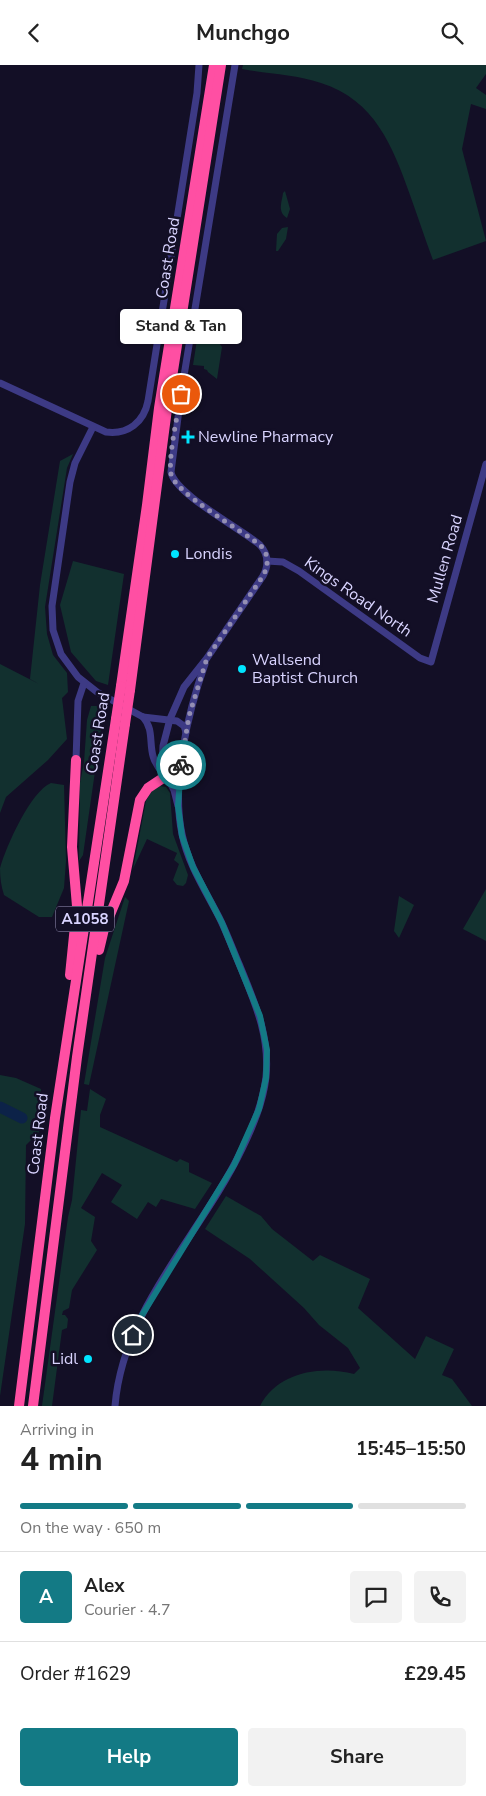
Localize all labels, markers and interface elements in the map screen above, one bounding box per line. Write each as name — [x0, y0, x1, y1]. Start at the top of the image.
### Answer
text: Munchgo — [196, 18, 290, 48]
icon: back — [20, 19, 48, 47]
icon: search — [438, 19, 466, 47]
street label: Coast Road — [151, 216, 185, 300]
callout: Stand & Tan — [120, 309, 242, 344]
text: Stand & Tan — [136, 315, 226, 337]
pin — [160, 373, 202, 415]
icon: bag — [167, 380, 195, 408]
place label: Newline Pharmacy — [198, 426, 334, 448]
marker: Newline Pharmacy — [182, 431, 194, 443]
street label: Mullen Road — [422, 512, 468, 606]
place label: Londis — [185, 543, 232, 565]
marker: Londis — [169, 548, 181, 560]
street label: Kings Road North — [300, 552, 416, 642]
place label: Wallsend Baptist Church — [252, 649, 358, 689]
marker: Wallsend Baptist Church — [236, 663, 248, 675]
street label: Coast Road — [81, 691, 115, 775]
courier — [156, 740, 206, 790]
icon: bike — [167, 751, 195, 779]
road number: A1058 — [56, 907, 114, 931]
street label: Coast Road — [22, 1092, 54, 1176]
pin — [112, 1314, 154, 1356]
icon: home — [119, 1321, 147, 1349]
place label: Lidl — [52, 1348, 78, 1370]
marker: Lidl — [82, 1353, 94, 1365]
text: Arriving in — [20, 1419, 94, 1441]
text: 15:45–15:50 — [356, 1436, 466, 1462]
text: 4 min — [20, 1438, 103, 1481]
text: On the way · 650 m — [20, 1517, 161, 1539]
button: chat — [350, 1571, 402, 1623]
button: phone — [414, 1571, 466, 1623]
text: Alex — [84, 1573, 125, 1599]
text: A — [39, 1584, 53, 1610]
text: Courier · 4.7 — [84, 1599, 170, 1621]
text: Order #1629 — [20, 1661, 131, 1687]
text: £29.45 — [404, 1661, 466, 1687]
button: Help — [20, 1728, 238, 1786]
button: Share — [248, 1728, 466, 1786]

